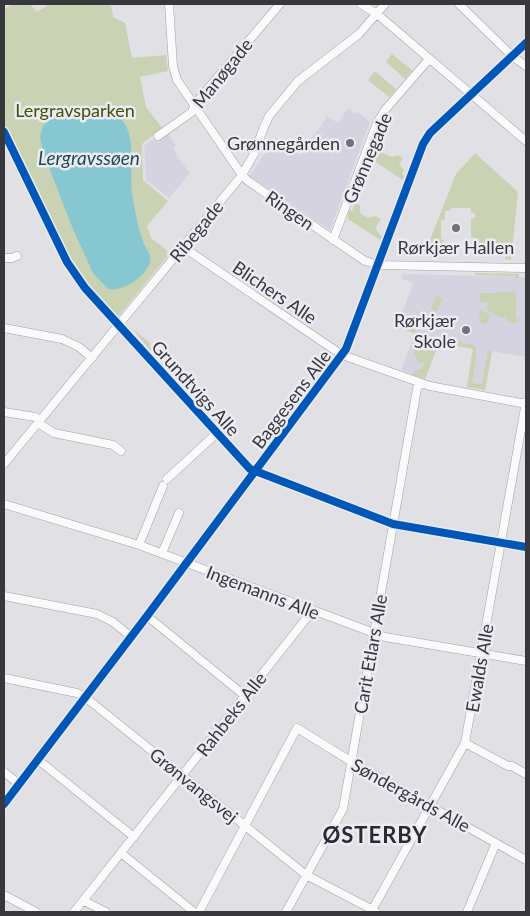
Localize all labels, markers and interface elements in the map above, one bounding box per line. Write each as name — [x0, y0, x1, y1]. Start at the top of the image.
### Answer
street label: Manøgade — [187, 34, 257, 112]
park label: Lergravsparken — [15, 99, 135, 121]
street label: Grønnegade — [338, 109, 396, 207]
place label: Grønnegården — [227, 132, 340, 154]
marker: Grønnegården — [344, 137, 356, 149]
water label: Lergravssøen — [38, 146, 140, 169]
street label: Ringen — [261, 185, 319, 235]
street label: Ribegade — [164, 196, 228, 266]
marker: Rørkjær Hallen — [450, 222, 462, 234]
place label: Rørkjær Hallen — [398, 236, 514, 258]
street label: Blichers Alle — [229, 256, 321, 328]
place label: Rørkjær Skole — [394, 309, 456, 352]
marker: Rørkjær Skole — [460, 324, 472, 336]
street label: Grundtvigs Alle — [147, 336, 245, 440]
street label: Baggesens Alle — [247, 345, 335, 453]
street label: Ingemanns Alle — [203, 560, 323, 624]
street label: Carit Etlars Alle — [349, 593, 391, 715]
street label: Ewalds Alle — [460, 622, 498, 714]
street label: Rahbeks Alle — [191, 668, 271, 760]
street label: Grønvangsvej — [145, 743, 243, 827]
street label: Søndergårds Alle — [348, 753, 474, 837]
district label: ØSTERBY — [322, 821, 428, 848]

